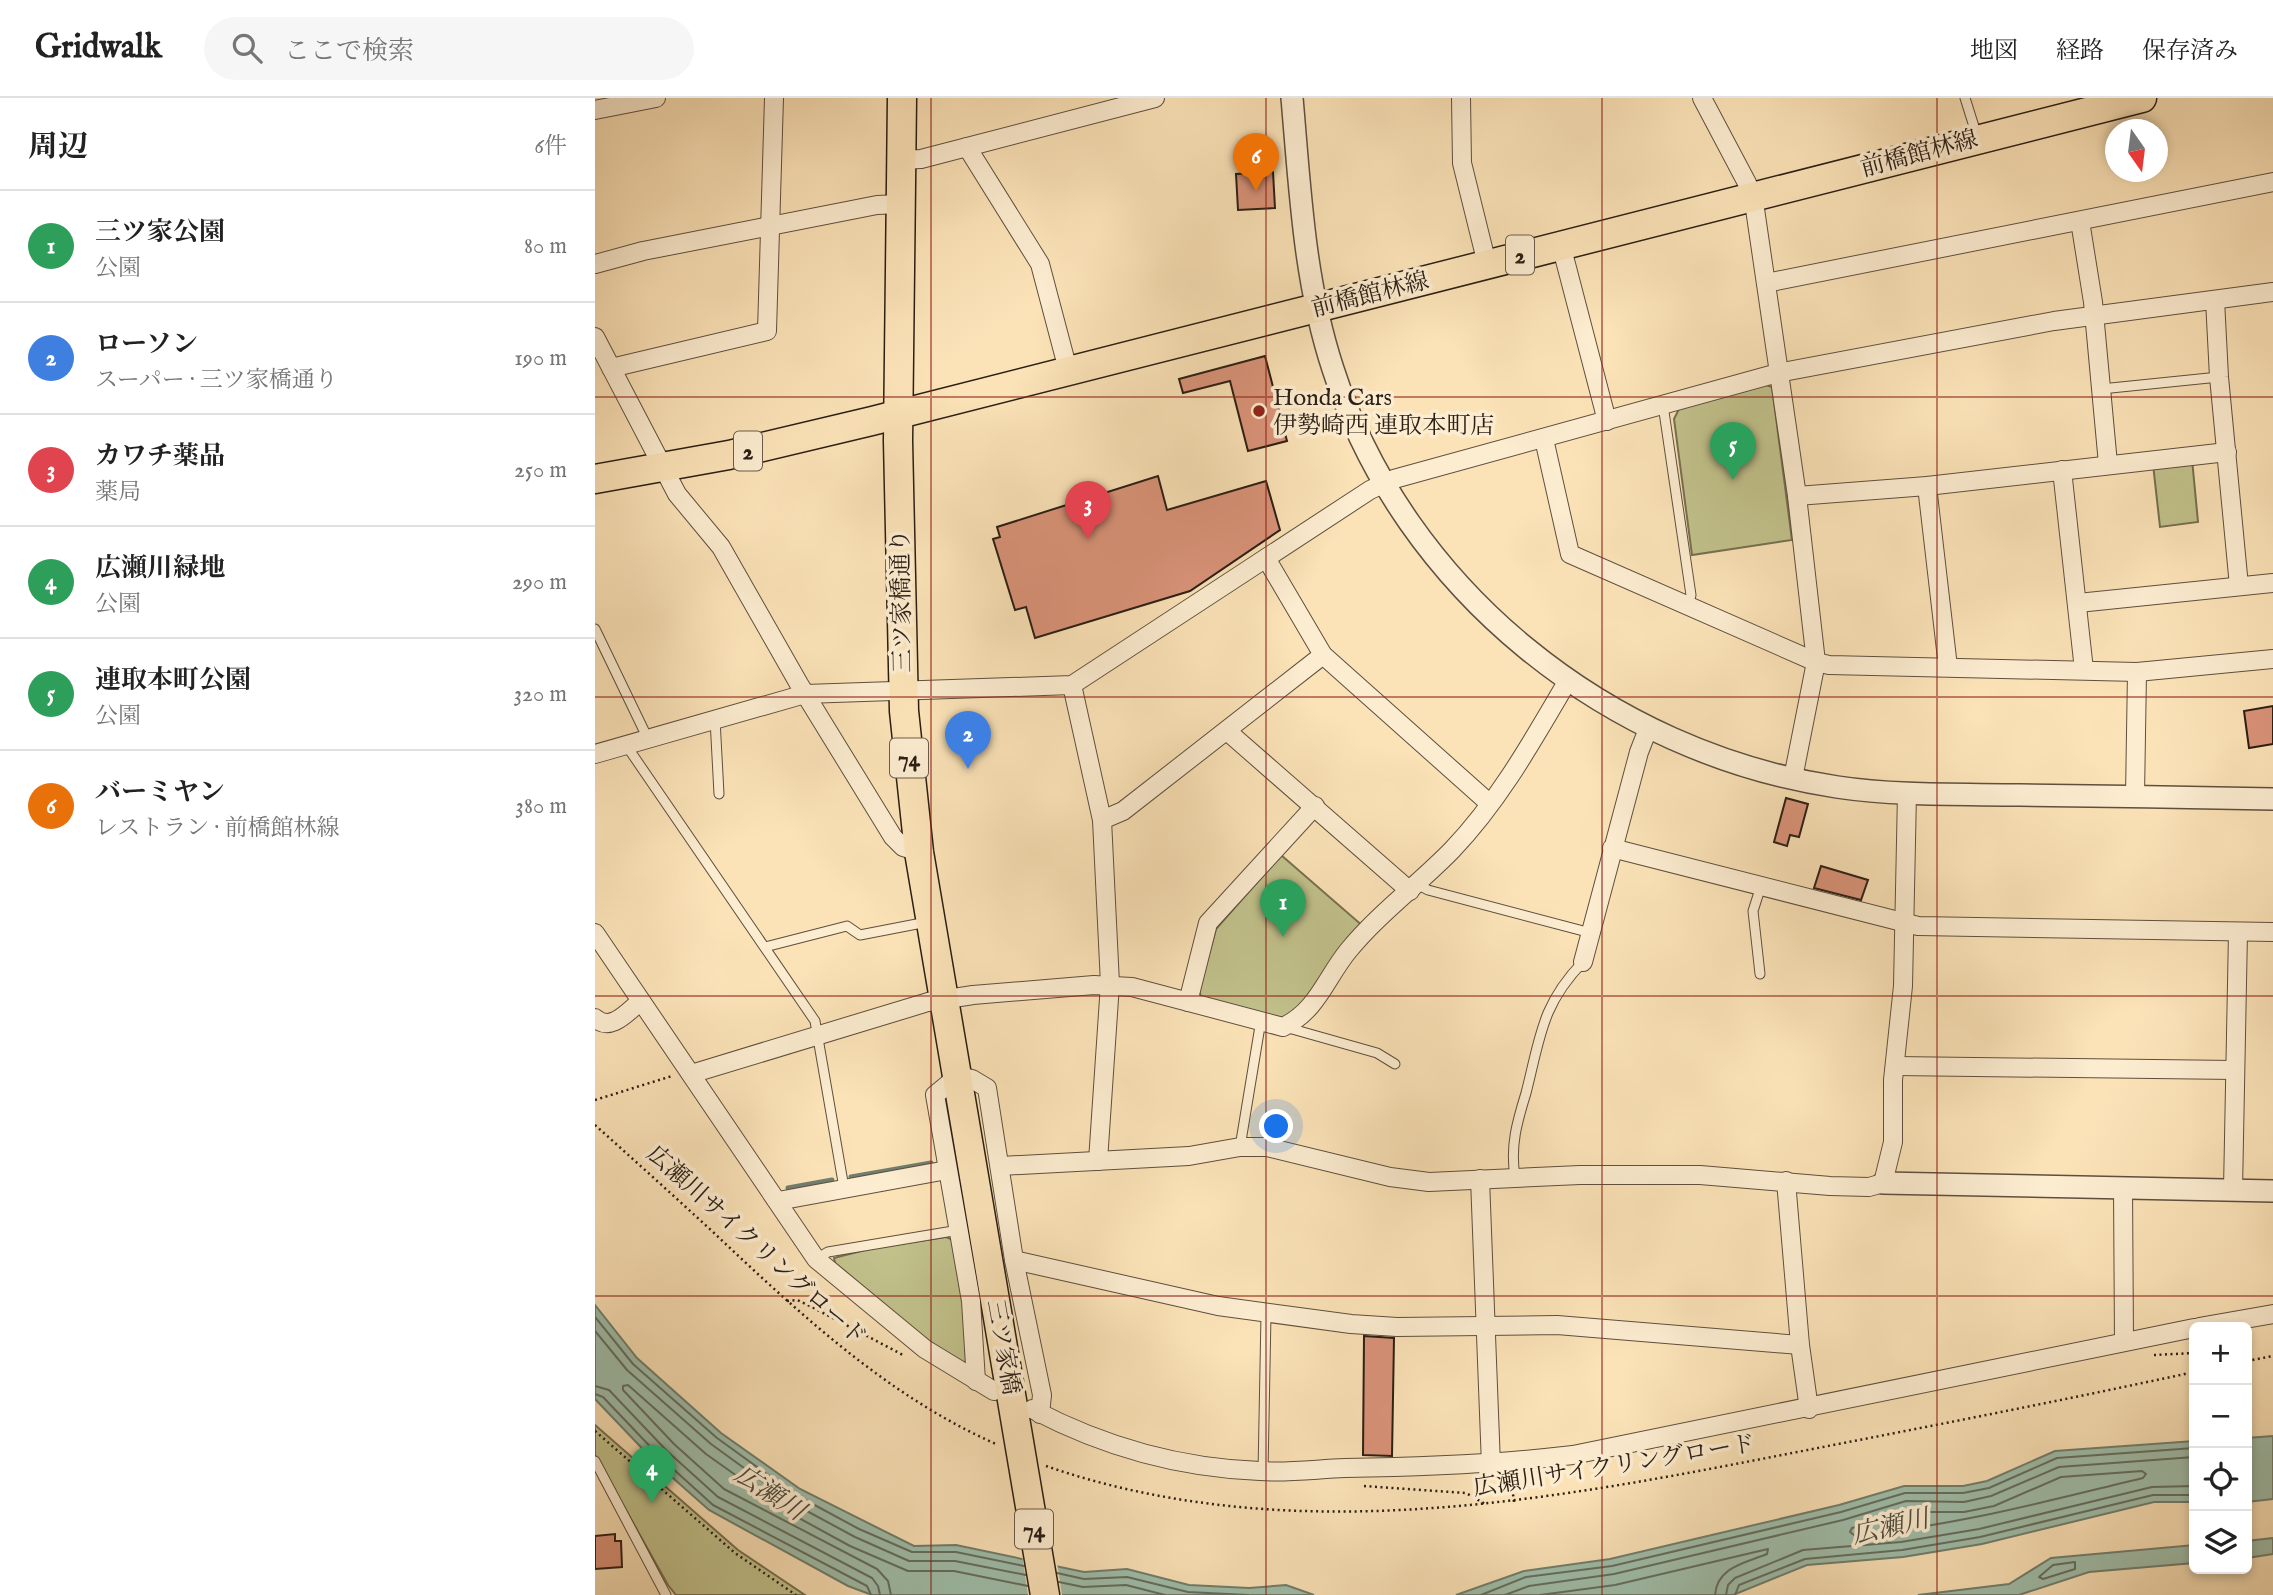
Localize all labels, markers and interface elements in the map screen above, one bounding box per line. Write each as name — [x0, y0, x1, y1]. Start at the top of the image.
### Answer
search box — [204, 17, 694, 80]
text: Gridwalk — [35, 27, 162, 69]
icon: search — [228, 29, 266, 67]
text: ここで検索 — [284, 35, 414, 68]
text: 地図 — [1970, 36, 2018, 67]
text: 経路 — [2056, 36, 2104, 67]
text: 保存済み — [2142, 36, 2238, 67]
north arrow — [2105, 119, 2168, 182]
street label: 前橋館林線 — [1857, 124, 1981, 185]
text: 周辺 — [28, 129, 88, 167]
text: 6件 — [534, 132, 567, 161]
pin: 6 — [1233, 133, 1279, 191]
text: 三ツ家公園 — [95, 216, 225, 249]
text: 1 — [47, 232, 55, 261]
text: 80 m — [524, 232, 567, 261]
road number: 2 — [1506, 236, 1534, 274]
text: 公園 — [95, 254, 141, 283]
street label: 前橋館林線 — [1308, 266, 1432, 325]
text: ローソン — [95, 328, 198, 361]
text: 2 — [46, 344, 56, 373]
text: 190 m — [514, 344, 567, 373]
text: スーパー · 三ツ家橋通り — [95, 366, 338, 395]
place label: Honda Cars 伊勢崎西 連取本町店 — [1273, 383, 1494, 442]
marker: Honda Cars 伊勢崎西 連取本町店 — [1251, 403, 1267, 419]
pin: 5 — [1710, 422, 1756, 480]
road number: 2 — [734, 432, 762, 470]
text: カワチ薬品 — [95, 440, 225, 473]
text: 3 — [47, 456, 55, 485]
text: 250 m — [514, 456, 567, 485]
text: 薬局 — [95, 478, 141, 507]
pin: 3 — [1065, 481, 1111, 539]
street label: 三ツ家橋通り — [886, 529, 919, 673]
text: 広瀬川緑地 — [95, 552, 225, 585]
text: 4 — [45, 568, 57, 597]
text: 290 m — [512, 568, 567, 597]
text: 公園 — [95, 590, 141, 619]
text: 連取本町公園 — [95, 664, 251, 697]
text: 5 — [47, 680, 55, 709]
text: 320 m — [514, 680, 567, 709]
text: 公園 — [95, 702, 141, 731]
pin: 2 — [945, 711, 991, 769]
road number: 74 — [890, 738, 928, 778]
text: バーミヤン — [95, 776, 225, 809]
text: 6 — [46, 792, 56, 821]
text: 380 m — [515, 792, 567, 821]
text: レストラン · 前橋館林線 — [95, 814, 339, 843]
pin: 1 — [1260, 879, 1306, 937]
your location — [1259, 1109, 1293, 1143]
street label: 広瀬川サイクリングロード — [640, 1139, 872, 1353]
street label: 三ツ家橋 — [979, 1297, 1026, 1397]
map controls — [2189, 1322, 2252, 1574]
button: + — [2189, 1322, 2252, 1385]
button: − — [2189, 1385, 2252, 1448]
street label: 広瀬川サイクリングロード — [1471, 1429, 1758, 1504]
pin: 4 — [629, 1445, 675, 1503]
button: locate — [2189, 1448, 2252, 1511]
water label: 広瀬川 — [727, 1458, 813, 1530]
water label: 広瀬川 — [1849, 1502, 1935, 1552]
road number: 74 — [1015, 1510, 1053, 1548]
button: layers — [2189, 1511, 2252, 1574]

